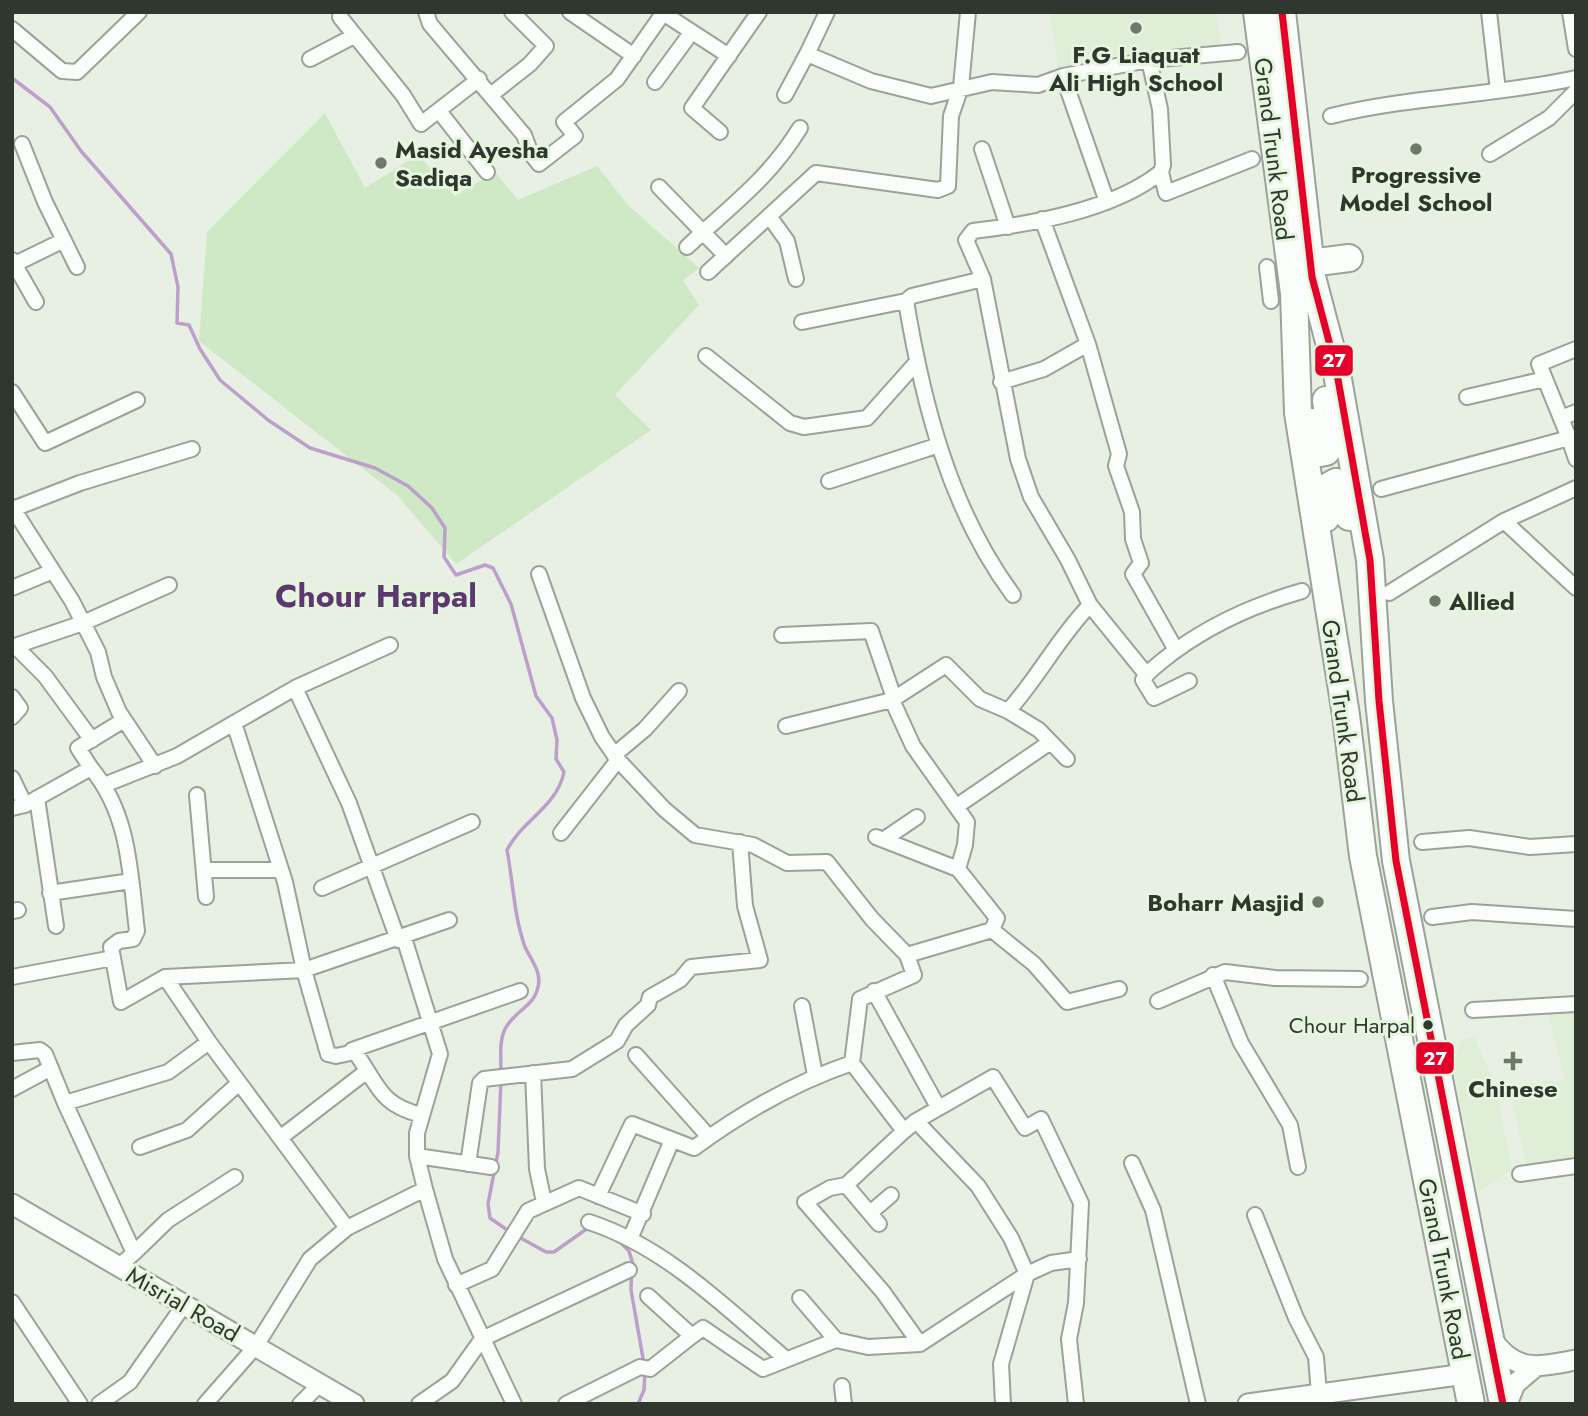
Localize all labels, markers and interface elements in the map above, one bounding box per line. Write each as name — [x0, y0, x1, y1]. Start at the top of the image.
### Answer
marker: F.G Liaquat Ali High School — [1128, 20, 1144, 36]
place label: F.G Liaquat Ali High School — [1048, 37, 1223, 100]
street label: Grand Trunk Road — [1245, 56, 1303, 242]
place label: Masid Ayesha Sadiqa — [395, 132, 549, 195]
marker: Progressive Model School — [1408, 141, 1424, 157]
marker: Masid Ayesha Sadiqa — [373, 155, 389, 171]
place label: Progressive Model School — [1339, 157, 1493, 220]
line badge: 27 — [1314, 344, 1354, 377]
text: 27 — [1322, 347, 1347, 374]
district label: Chour Harpal — [275, 573, 477, 619]
place label: Allied — [1448, 584, 1515, 619]
marker: Allied — [1427, 593, 1443, 609]
street label: Grand Trunk Road — [1313, 617, 1373, 805]
place label: Boharr Masjid — [1147, 885, 1304, 920]
marker: Boharr Masjid — [1310, 894, 1326, 910]
place label: Chour Harpal — [1289, 1009, 1415, 1041]
marker: Chour Harpal — [1421, 1018, 1435, 1032]
line badge: 27 — [1415, 1041, 1455, 1075]
text: 27 — [1423, 1045, 1448, 1072]
marker: Chinese — [1503, 1051, 1523, 1071]
place label: Chinese — [1468, 1071, 1558, 1106]
street label: Grand Trunk Road — [1409, 1175, 1479, 1363]
street label: Misrial Road — [120, 1257, 246, 1351]

